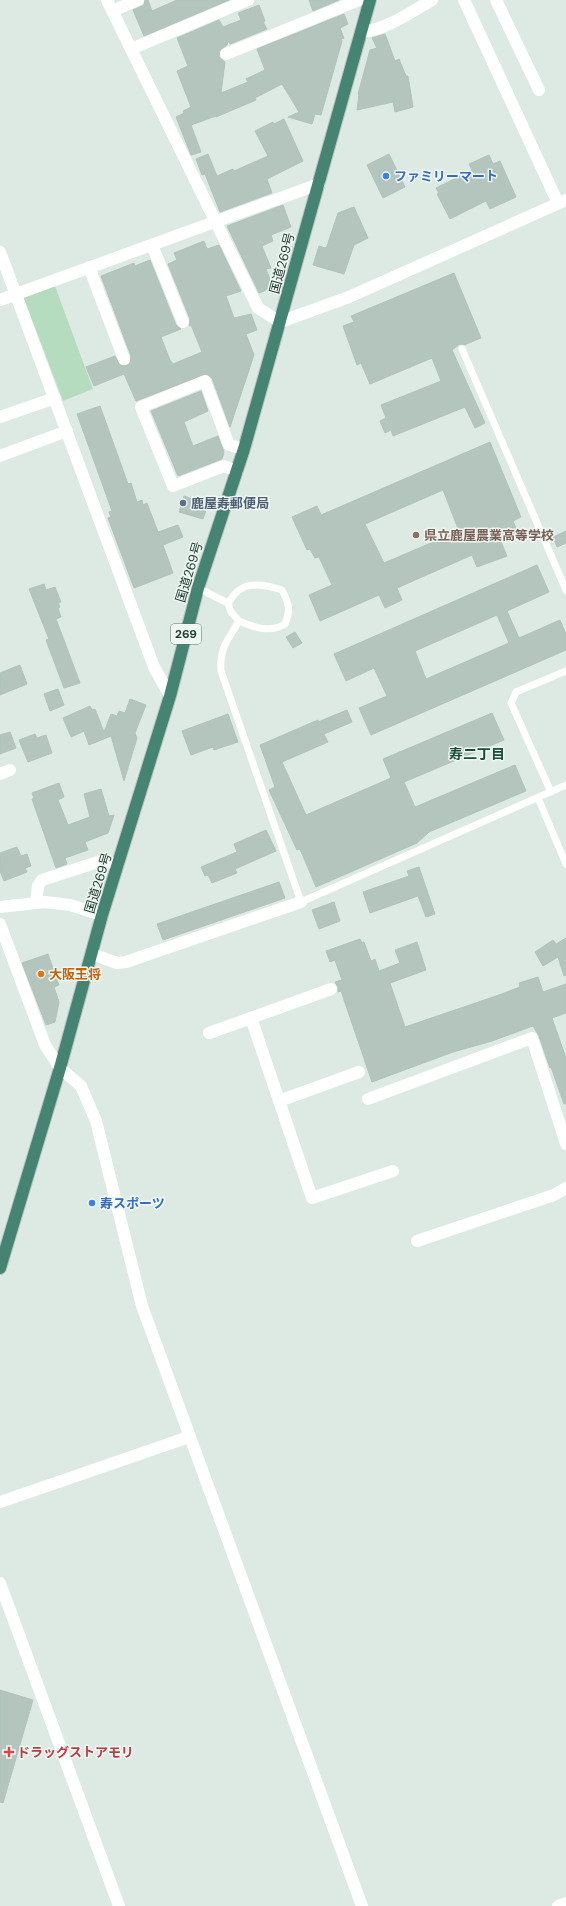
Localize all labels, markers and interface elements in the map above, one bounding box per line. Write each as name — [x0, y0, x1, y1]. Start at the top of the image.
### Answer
place label: ファミリーマート — [394, 168, 498, 185]
marker: ファミリーマート — [381, 171, 391, 181]
street label: 国道269号 — [266, 231, 298, 295]
place label: 鹿屋寿郵便局 — [191, 495, 269, 512]
marker: 鹿屋寿郵便局 — [178, 498, 188, 508]
place label: 県立鹿屋農業高等学校 — [424, 527, 554, 544]
marker: 県立鹿屋農業高等学校 — [411, 530, 421, 540]
street label: 国道269号 — [172, 540, 206, 604]
road number: 269 — [171, 624, 201, 644]
district label: 寿二丁目 — [449, 745, 505, 763]
street label: 国道269号 — [81, 851, 115, 915]
place label: 大阪王将 — [49, 966, 101, 983]
marker: 大阪王将 — [36, 969, 46, 979]
place label: 寿スポーツ — [100, 1195, 165, 1212]
marker: 寿スポーツ — [87, 1198, 97, 1208]
place label: ドラッグストアモリ — [17, 1744, 134, 1761]
marker: ドラッグストアモリ — [4, 1747, 14, 1757]

